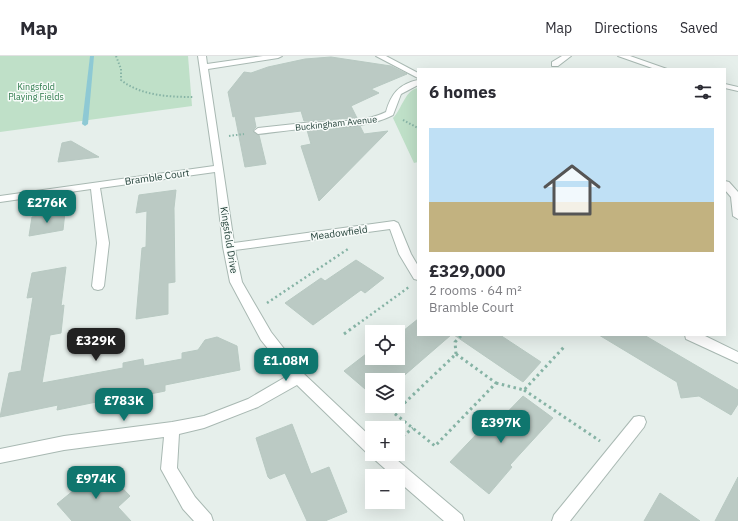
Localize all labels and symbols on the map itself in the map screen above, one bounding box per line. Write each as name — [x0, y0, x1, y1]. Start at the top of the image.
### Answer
park label: Kingsfold Playing Fields — [8, 81, 64, 102]
street label: Buckingham Avenue — [294, 113, 378, 133]
street label: Bramble Court — [124, 166, 191, 188]
pin: £276K — [19, 190, 75, 224]
street label: Kingsfold Drive — [217, 206, 241, 275]
street label: Meadowfield — [310, 223, 368, 243]
pin: £329K — [68, 328, 124, 362]
pin: £1.08M — [253, 348, 319, 382]
pin: £783K — [96, 388, 152, 422]
pin: £397K — [473, 410, 529, 444]
pin: £974K — [68, 466, 124, 500]

